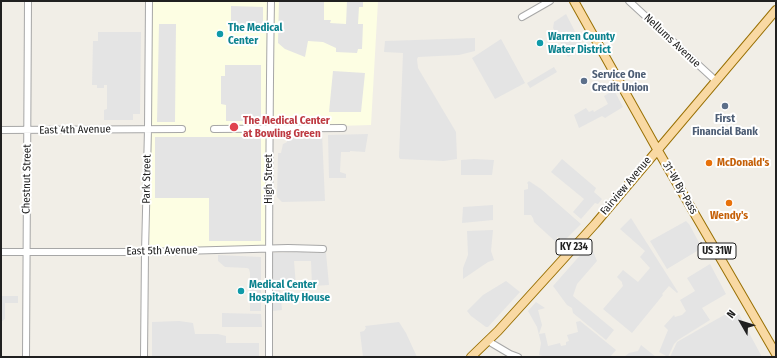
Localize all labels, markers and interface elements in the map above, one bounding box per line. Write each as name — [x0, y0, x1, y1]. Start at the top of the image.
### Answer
street label: Nellums Avenue — [641, 11, 703, 71]
place label: The Medical Center — [228, 21, 282, 47]
marker: The Medical Center — [215, 29, 225, 39]
place label: Warren County Water District — [548, 30, 615, 56]
marker: Warren County Water District — [535, 38, 545, 48]
place label: Service One Credit Union — [592, 68, 649, 94]
marker: Service One Credit Union — [579, 76, 589, 86]
marker: First Financial Bank — [720, 101, 730, 111]
place label: First Financial Bank — [692, 112, 758, 138]
place label: The Medical Center at Bowling Green — [243, 114, 330, 140]
marker: The Medical Center at Bowling Green — [228, 121, 240, 133]
street label: East 4th Avenue — [39, 123, 111, 137]
street label: Chestnut Street — [20, 144, 34, 214]
street label: Park Street — [140, 154, 154, 204]
street label: High Street — [262, 154, 276, 204]
street label: Fairview Avenue — [598, 154, 654, 218]
place label: McDonald's — [717, 156, 769, 170]
marker: McDonald's — [704, 158, 714, 168]
street label: 31-W By-Pass — [660, 159, 700, 217]
marker: Wendy's — [724, 198, 734, 208]
place label: Wendy's — [710, 209, 748, 223]
road number: KY 234 — [556, 239, 592, 255]
road number: US 31W — [698, 243, 736, 259]
street label: East 5th Avenue — [126, 244, 198, 258]
place label: Medical Center Hospitality House — [249, 278, 330, 304]
marker: Medical Center Hospitality House — [236, 286, 246, 296]
north arrow — [721, 302, 761, 342]
text: N — [724, 307, 738, 321]

